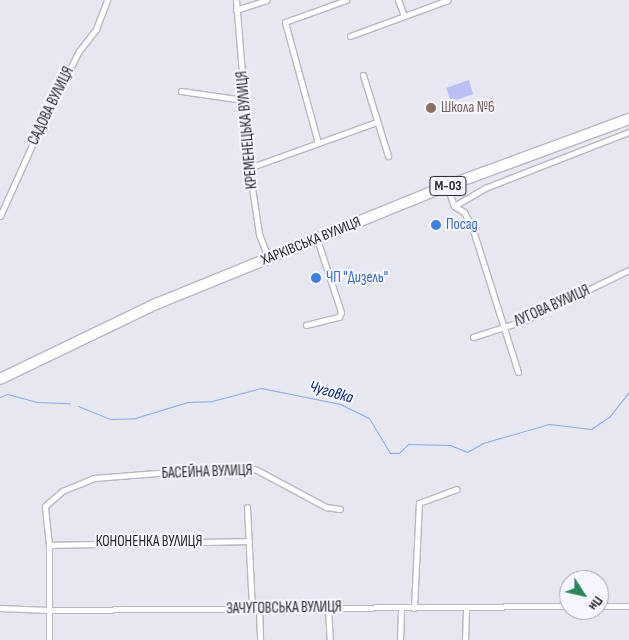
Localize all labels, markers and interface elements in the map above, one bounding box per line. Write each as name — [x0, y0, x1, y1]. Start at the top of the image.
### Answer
street label: САДОВА ВУЛИЦЯ — [24, 64, 78, 148]
street label: КРЕМЕНЕЦЬКА ВУЛИЦЯ — [233, 70, 261, 190]
place label: Школа №6 — [441, 99, 494, 117]
marker: Школа №6 — [425, 102, 437, 114]
road number: М-03 — [429, 175, 467, 198]
street label: ХАРКІВСЬКА ВУЛИЦЯ — [259, 213, 363, 269]
place label: Посад — [446, 216, 478, 234]
marker: Посад — [430, 219, 442, 231]
place label: ЧП "Дизель" — [326, 269, 388, 287]
marker: ЧП "Дизель" — [310, 272, 322, 284]
street label: ЛУГОВА ВУЛИЦЯ — [511, 281, 593, 331]
water label: Чуговка — [307, 378, 355, 408]
street label: БАСЕЙНА ВУЛИЦЯ — [161, 461, 253, 483]
street label: КОНОНЕНКА ВУЛИЦЯ — [96, 533, 202, 551]
north arrow — [559, 570, 609, 620]
text: Пн — [585, 593, 607, 614]
street label: ЗАЧУГОВСЬКА ВУЛИЦЯ — [226, 598, 342, 618]

